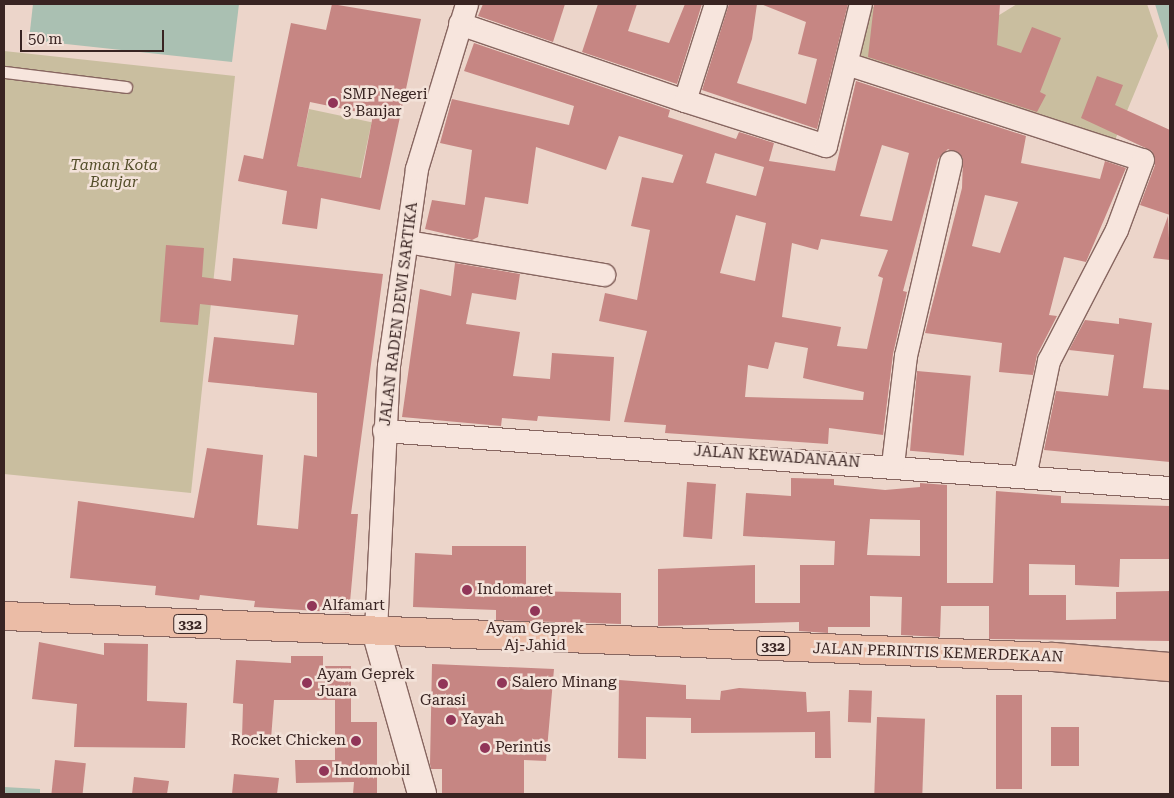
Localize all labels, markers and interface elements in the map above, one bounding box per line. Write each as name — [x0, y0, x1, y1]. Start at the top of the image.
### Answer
scale bar — [22, 20, 166, 52]
text: 50 m — [28, 30, 62, 48]
place label: SMP Negeri 3 Banjar — [343, 85, 427, 120]
marker: SMP Negeri 3 Banjar — [327, 97, 339, 109]
park label: Taman Kota Banjar — [70, 156, 158, 191]
street label: JALAN RADEN DEWI SARTIKA — [376, 201, 422, 427]
street label: JALAN KEWADANAAN — [693, 442, 861, 472]
place label: Indomaret — [477, 581, 553, 599]
marker: Indomaret — [461, 584, 473, 596]
place label: Alfamart — [322, 597, 385, 615]
marker: Alfamart — [306, 600, 318, 612]
marker: Ayam Geprek Aj-Jahid — [529, 605, 541, 617]
road number: 332 — [172, 612, 208, 636]
place label: Ayam Geprek Aj-Jahid — [486, 619, 584, 654]
road number: 332 — [756, 634, 790, 658]
street label: JALAN PERINTIS KEMERDEKAAN — [812, 640, 1064, 666]
place label: Ayam Geprek Juara — [317, 665, 415, 700]
place label: Salero Minang — [512, 674, 617, 692]
marker: Ayam Geprek Juara — [301, 677, 313, 689]
marker: Salero Minang — [496, 677, 508, 689]
marker: Garasi — [437, 678, 449, 690]
place label: Garasi — [420, 692, 466, 710]
place label: Yayah — [461, 711, 504, 729]
marker: Yayah — [445, 714, 457, 726]
place label: Rocket Chicken — [231, 732, 346, 750]
marker: Rocket Chicken — [350, 735, 362, 747]
place label: Perintis — [495, 739, 551, 757]
marker: Perintis — [479, 742, 491, 754]
place label: Indomobil — [334, 762, 410, 780]
marker: Indomobil — [318, 765, 330, 777]

